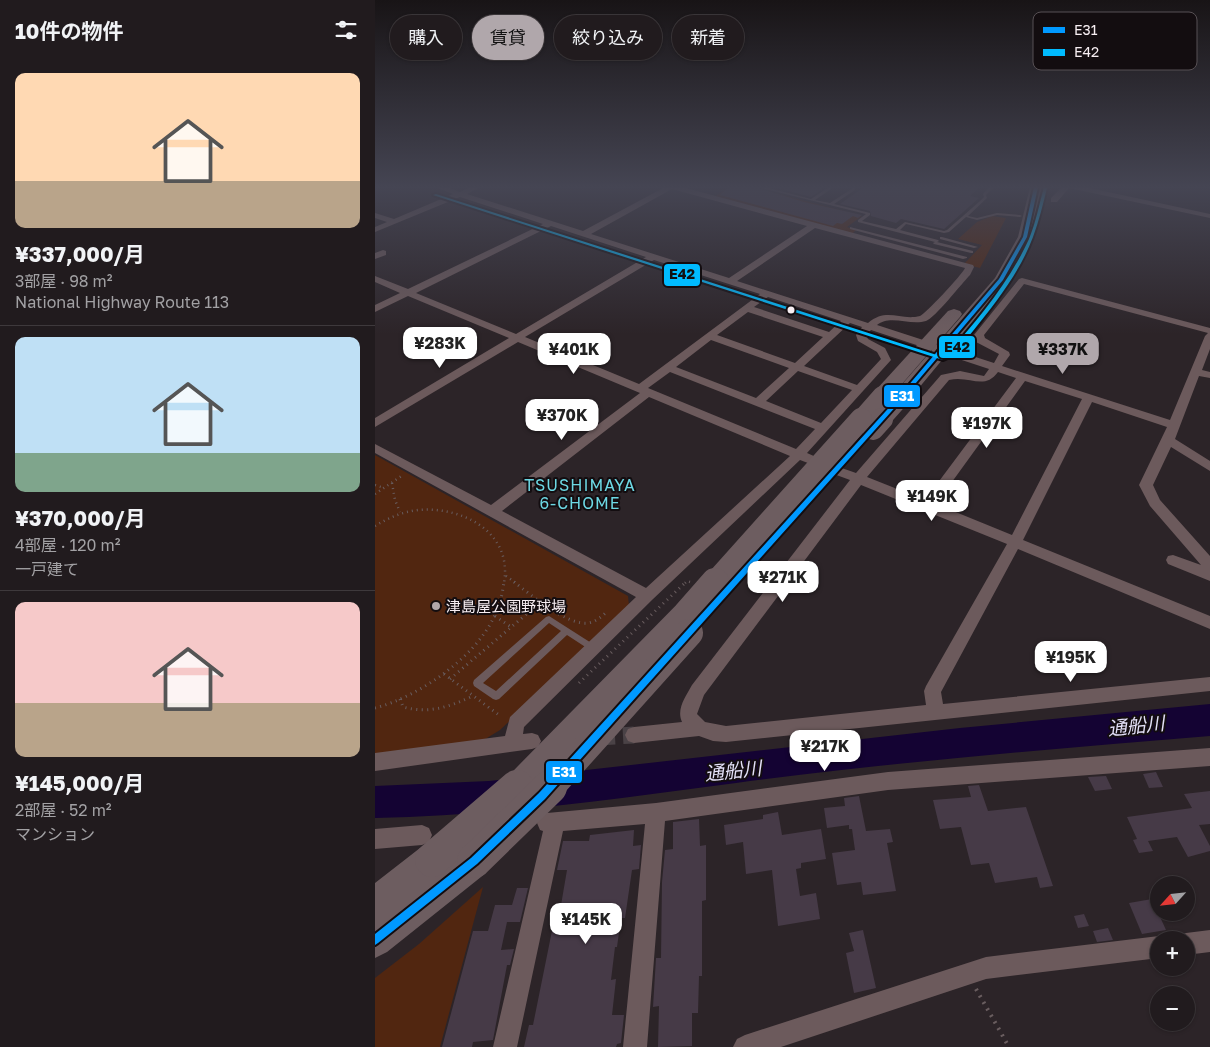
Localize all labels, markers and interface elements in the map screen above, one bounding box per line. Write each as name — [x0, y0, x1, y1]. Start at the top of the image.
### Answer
legend — [1033, 12, 1197, 70]
chip: 購入 — [390, 15, 462, 60]
chip: 賃貸 — [472, 15, 544, 60]
chip: 絞り込み — [554, 15, 662, 60]
chip: 新着 — [672, 15, 744, 60]
icon: filters — [332, 16, 360, 44]
text: 10件の物件 — [15, 18, 123, 44]
text: E31 — [1074, 21, 1098, 38]
text: E42 — [1074, 43, 1099, 60]
icon: home — [143, 106, 233, 196]
text: ¥337,000/月 — [15, 241, 145, 267]
line badge: E42 — [663, 263, 701, 287]
text: E42 — [669, 265, 695, 282]
text: 3部屋 · 98 m² — [15, 271, 113, 291]
text: National Highway Route 113 — [15, 292, 229, 312]
unlabelled marker — [786, 305, 796, 315]
pin: ¥283K — [405, 326, 475, 369]
pin: ¥401K — [539, 332, 609, 375]
pin: ¥337K — [1028, 332, 1098, 375]
text: ¥283K — [414, 333, 466, 353]
line badge: E42 — [938, 335, 976, 359]
text: E42 — [944, 338, 970, 355]
text: ¥401K — [549, 339, 599, 359]
text: ¥337K — [1038, 339, 1088, 359]
icon: home — [143, 369, 233, 459]
line badge: E31 — [883, 384, 921, 408]
text: E31 — [890, 387, 914, 404]
pin: ¥370K — [527, 398, 597, 441]
text: ¥370K — [536, 405, 588, 425]
pin: ¥197K — [952, 406, 1022, 449]
text: ¥197K — [962, 413, 1012, 433]
district label: TSUSHIMAYA 6-CHOME — [524, 475, 636, 513]
pin: ¥149K — [897, 480, 967, 522]
text: ¥149K — [907, 486, 957, 506]
text: ¥370,000/月 — [15, 505, 146, 531]
text: 4部屋 · 120 m² — [15, 535, 120, 555]
text: 一戸建て — [15, 559, 79, 579]
pin: ¥271K — [748, 560, 818, 603]
text: ¥271K — [759, 567, 807, 587]
place label: 津島屋公園野球場 — [446, 597, 566, 615]
marker: 津島屋公園野球場 — [430, 600, 442, 612]
icon: home — [143, 634, 233, 724]
pin: ¥195K — [1036, 640, 1106, 683]
text: ¥195K — [1046, 647, 1096, 667]
water label: 通船川 — [1106, 710, 1168, 739]
pin: ¥217K — [790, 730, 860, 772]
text: ¥217K — [801, 736, 849, 756]
water label: 通船川 — [703, 755, 765, 784]
line badge: E31 — [545, 760, 583, 784]
text: E31 — [552, 763, 576, 780]
text: ¥145,000/月 — [15, 770, 144, 796]
text: 2部屋 · 52 m² — [15, 800, 112, 820]
text: マンション — [15, 824, 95, 844]
north arrow — [1150, 876, 1195, 921]
map controls — [1150, 876, 1195, 1031]
pin: ¥145K — [551, 902, 621, 945]
text: ¥145K — [561, 909, 611, 929]
button: + — [1150, 931, 1195, 976]
button: − — [1150, 986, 1195, 1031]

